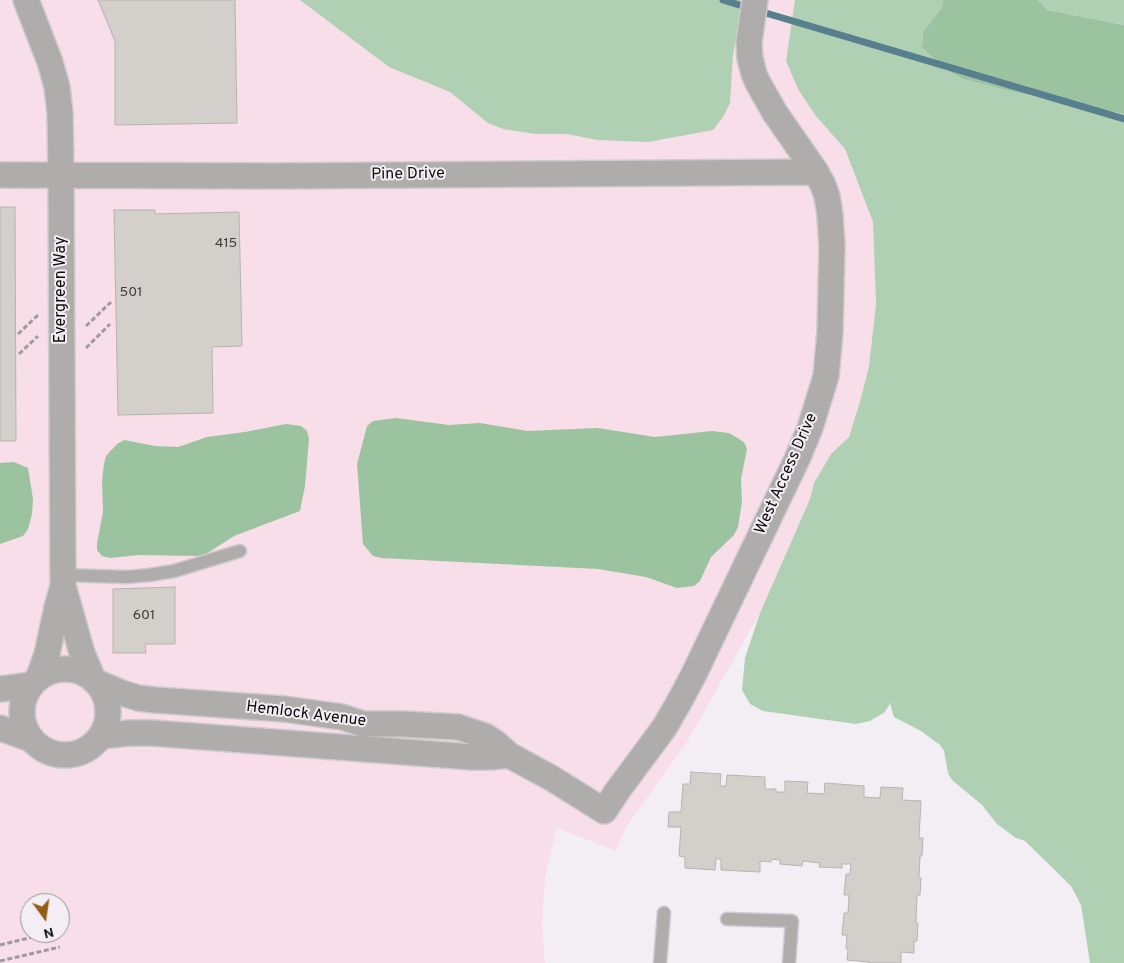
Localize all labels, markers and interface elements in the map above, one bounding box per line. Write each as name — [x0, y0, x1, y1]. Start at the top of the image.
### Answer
street label: Pine Drive — [371, 165, 445, 185]
house number: 415 — [215, 236, 237, 252]
street label: Evergreen Way — [52, 237, 72, 343]
house number: 501 — [120, 285, 142, 301]
street label: West Access Drive — [752, 410, 822, 538]
house number: 601 — [133, 608, 155, 624]
street label: Hemlock Avenue — [245, 698, 367, 732]
north arrow — [20, 893, 70, 943]
text: N — [42, 923, 55, 942]

